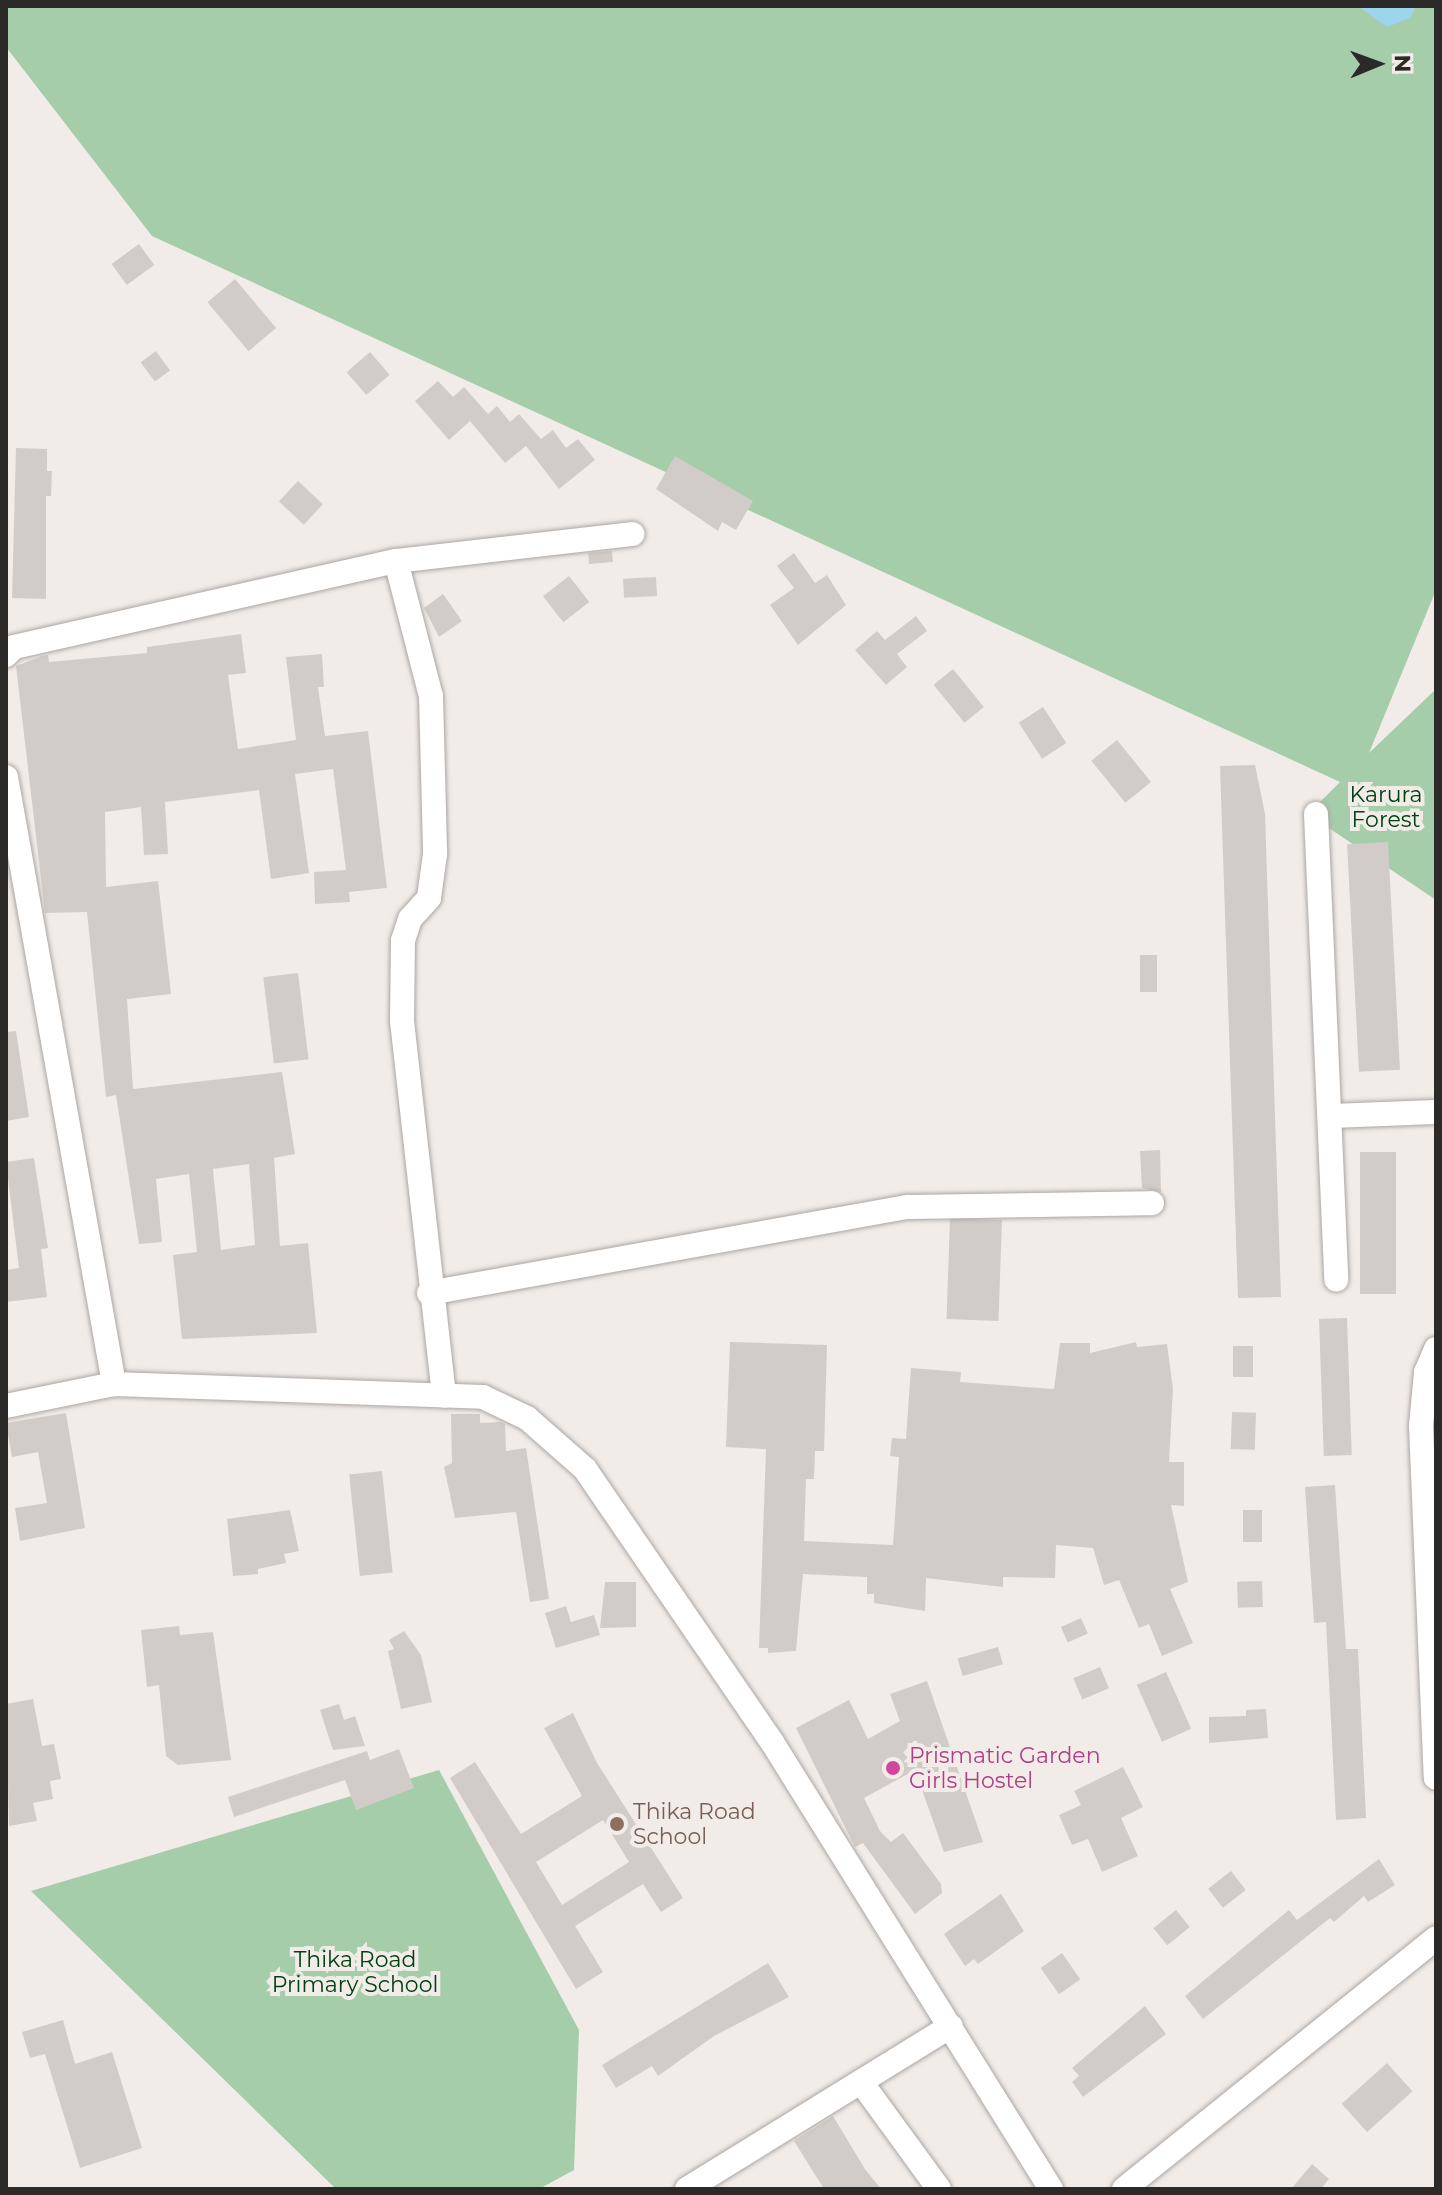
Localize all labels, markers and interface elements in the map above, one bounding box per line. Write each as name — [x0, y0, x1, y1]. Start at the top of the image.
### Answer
north arrow — [1338, 24, 1418, 104]
text: N — [1389, 54, 1416, 73]
park label: Karura Forest — [1350, 781, 1422, 832]
place label: Prismatic Garden Girls Hostel — [909, 1742, 1101, 1794]
marker: Prismatic Garden Girls Hostel — [884, 1759, 902, 1777]
place label: Thika Road School — [633, 1798, 756, 1850]
marker: Thika Road School — [608, 1815, 626, 1833]
park label: Thika Road Primary School — [272, 1946, 438, 1998]

